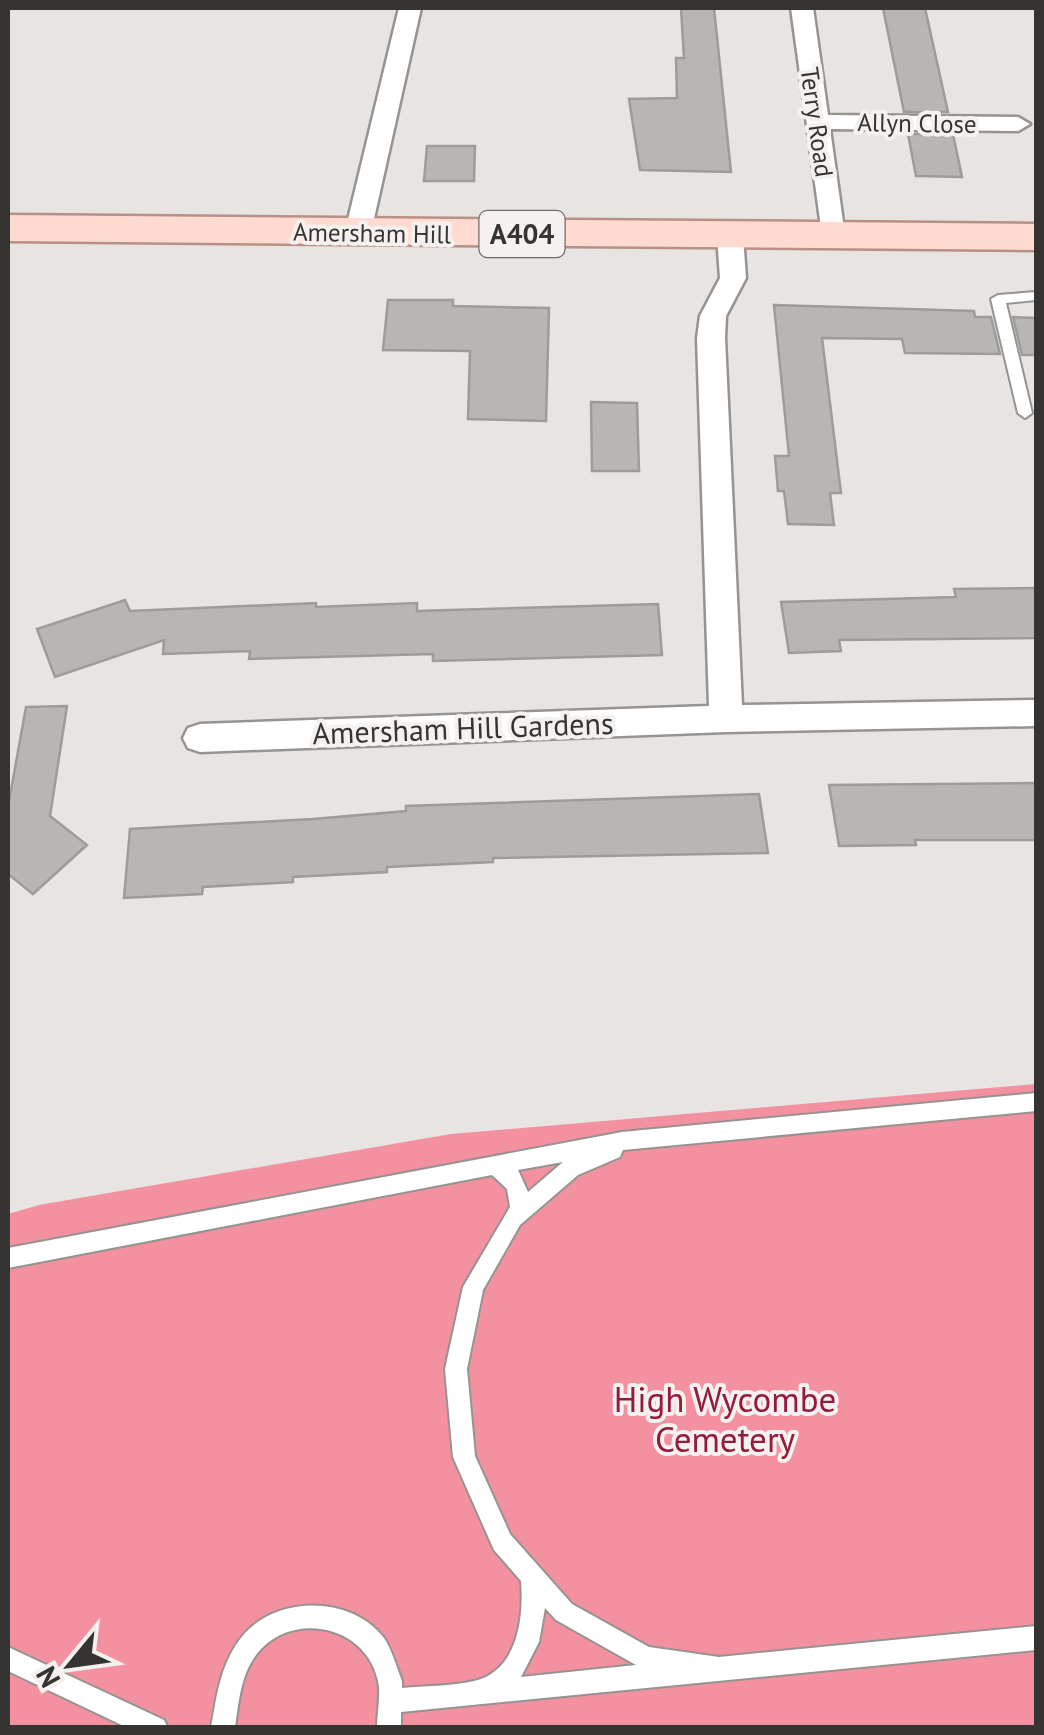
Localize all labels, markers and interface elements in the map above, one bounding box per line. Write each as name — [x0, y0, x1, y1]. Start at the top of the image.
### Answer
street label: Terry Road — [793, 65, 841, 179]
street label: Allyn Close — [857, 106, 977, 140]
road number: A404 — [480, 211, 564, 257]
street label: Amersham Hill — [293, 216, 452, 250]
street label: Amersham Hill Gardens — [312, 703, 614, 752]
park label: High Wycombe Cemetery — [614, 1376, 836, 1462]
north arrow — [20, 1615, 120, 1715]
text: N — [27, 1660, 68, 1694]

